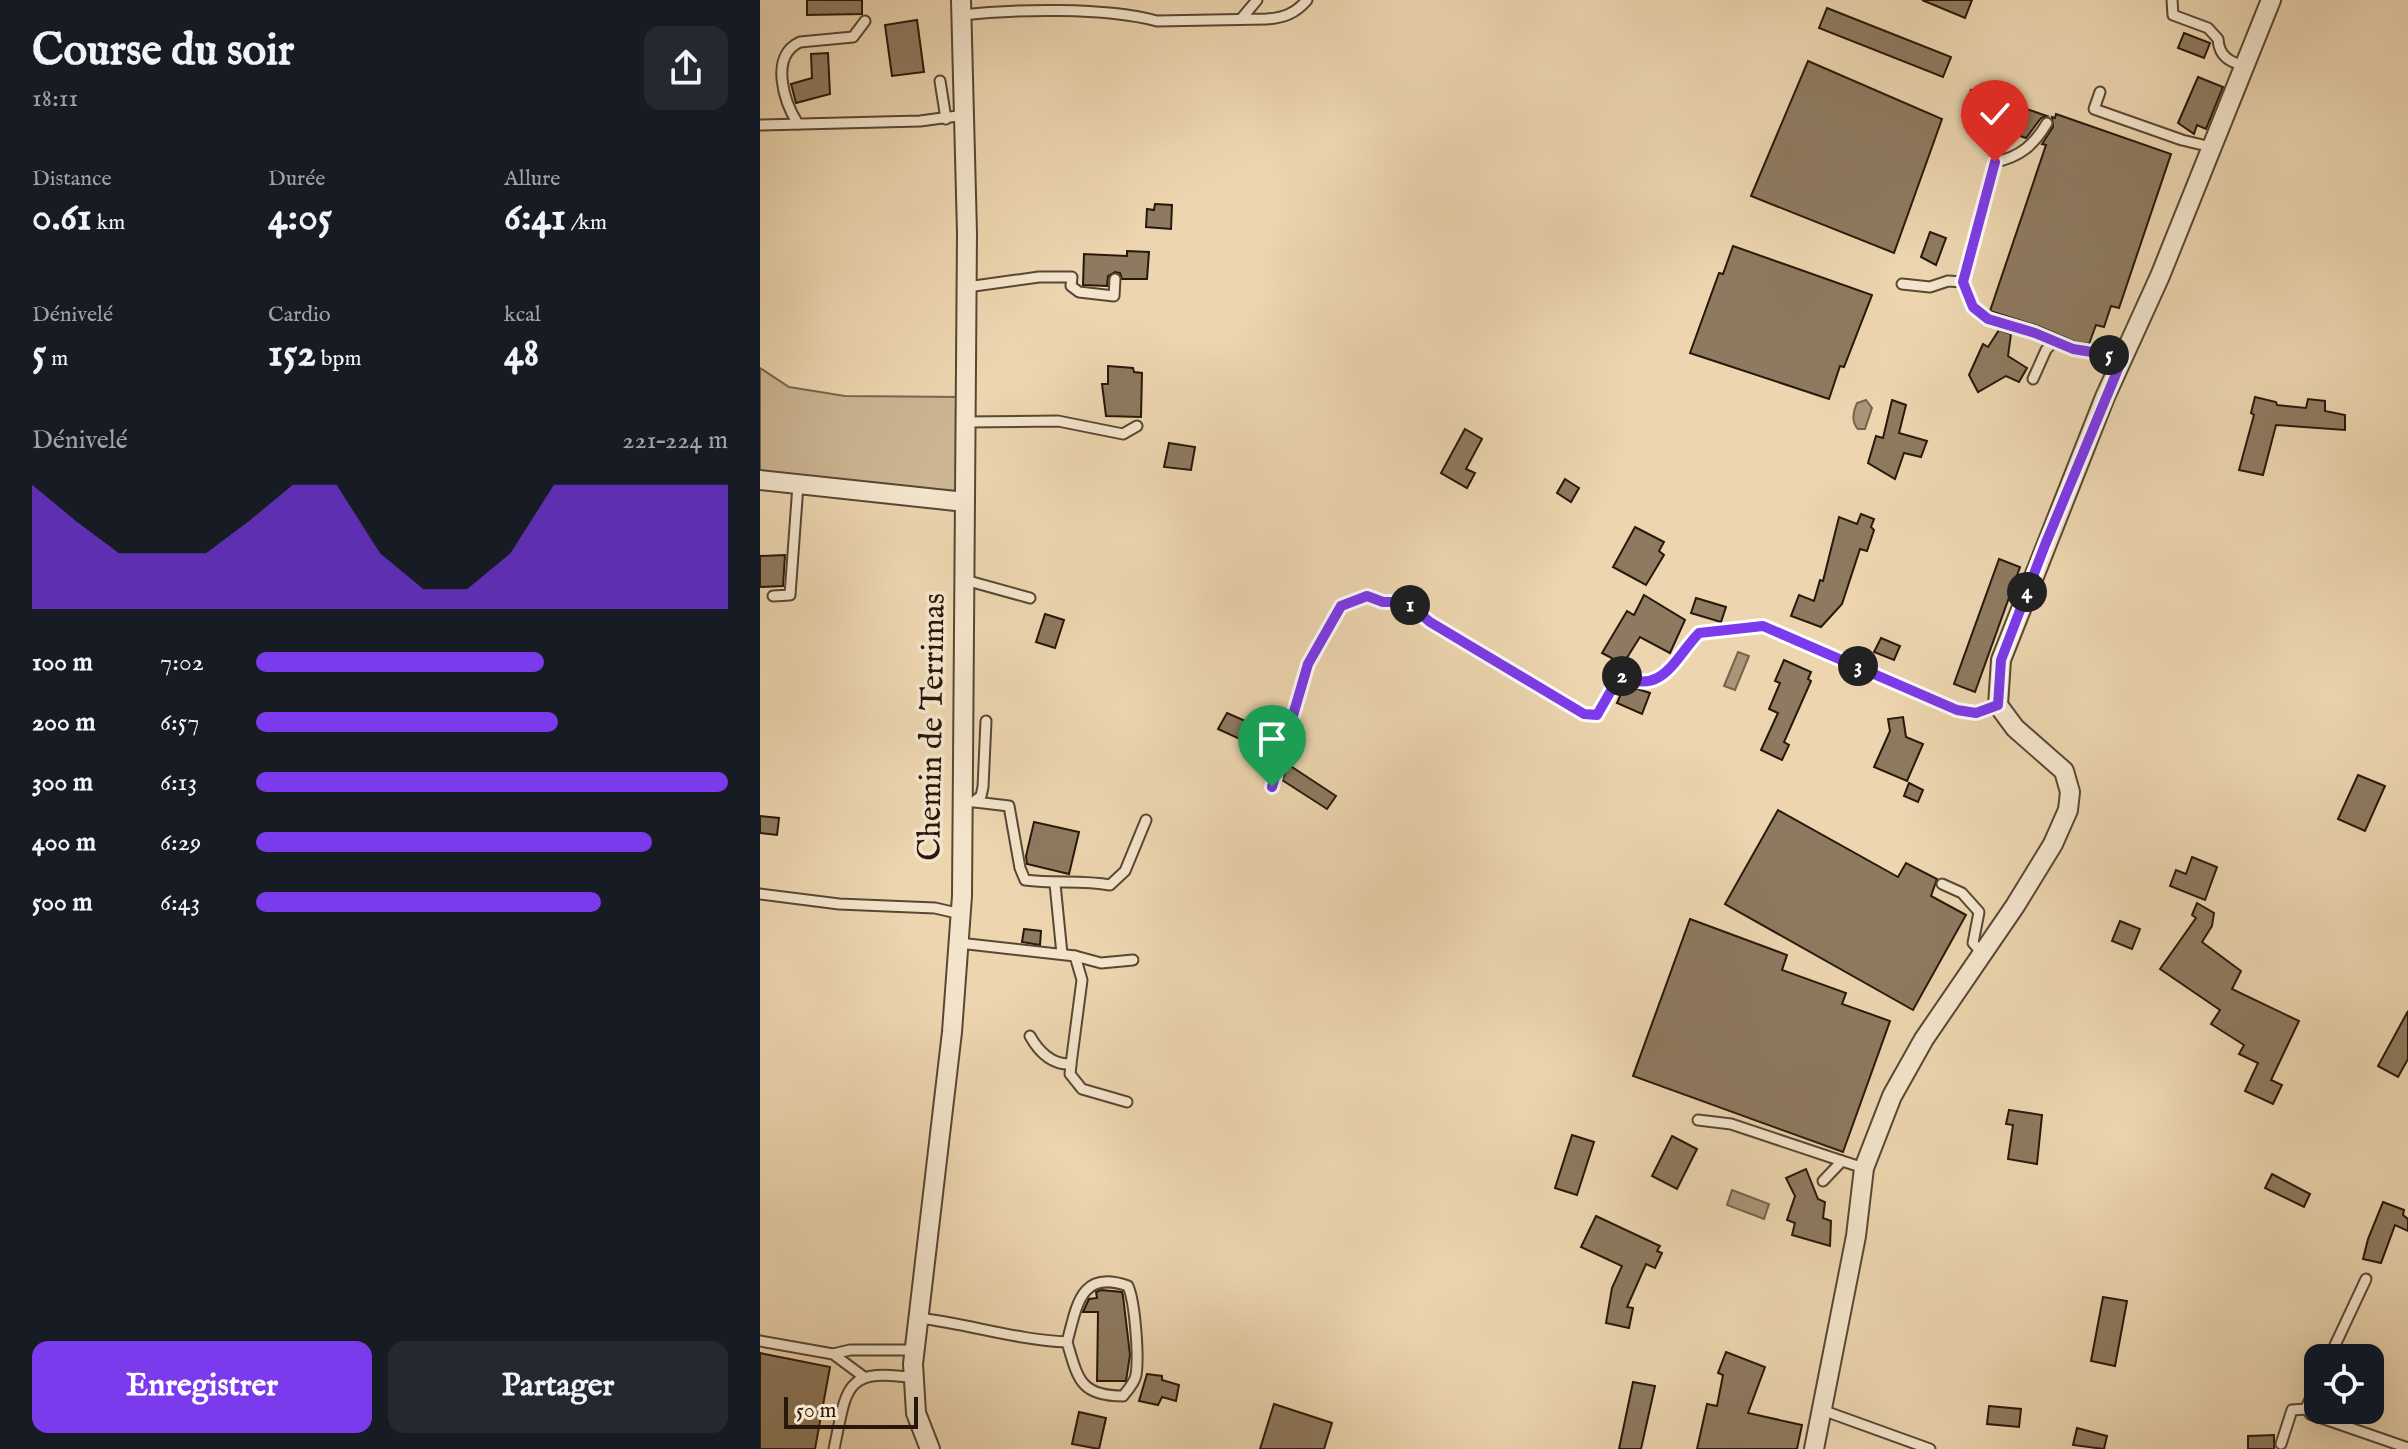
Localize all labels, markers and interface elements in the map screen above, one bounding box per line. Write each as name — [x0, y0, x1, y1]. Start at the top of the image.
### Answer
text: Course du soir — [32, 24, 294, 80]
button: share — [644, 26, 728, 110]
pin — [1961, 80, 2029, 162]
text: 18:11 — [32, 82, 78, 115]
icon: check — [1973, 92, 2017, 136]
text: Distance — [32, 165, 112, 193]
text: Durée — [268, 165, 325, 193]
text: Allure — [504, 165, 560, 193]
text: 0.61 — [32, 193, 92, 244]
text: 4:05 — [268, 193, 332, 244]
text: 6:41 — [504, 193, 566, 244]
text: km — [92, 209, 125, 237]
text: /km — [566, 209, 607, 237]
text: Dénivelé — [32, 301, 113, 329]
text: Cardio — [268, 301, 331, 329]
text: kcal — [504, 301, 541, 329]
text: 5 — [32, 329, 47, 380]
text: 152 — [268, 329, 316, 380]
text: 48 — [504, 329, 539, 380]
pin: 5 — [2089, 335, 2129, 375]
text: 5 — [2105, 341, 2113, 369]
text: m — [47, 345, 68, 373]
text: bpm — [316, 345, 361, 373]
text: Dénivelé — [32, 424, 128, 457]
text: 221–224 m — [622, 424, 728, 457]
pin: 4 — [2007, 572, 2047, 612]
text: 4 — [2022, 578, 2032, 606]
pin: 1 — [1390, 585, 1430, 625]
text: 1 — [1406, 591, 1414, 619]
street label: Chemin de Terrimas — [910, 593, 956, 861]
text: 100 m — [32, 646, 93, 679]
text: 7:02 — [160, 646, 204, 679]
pin: 3 — [1838, 646, 1878, 686]
text: 3 — [1854, 652, 1862, 680]
pin: 2 — [1602, 656, 1642, 696]
text: 2 — [1617, 662, 1627, 690]
pin — [1238, 705, 1306, 787]
text: 200 m — [32, 706, 96, 739]
text: 6:57 — [160, 706, 199, 739]
icon: arrive — [1250, 717, 1294, 761]
text: 300 m — [32, 766, 93, 799]
text: 6:13 — [160, 766, 197, 799]
text: 400 m — [32, 826, 96, 859]
text: 6:29 — [160, 826, 201, 859]
text: 500 m — [32, 886, 93, 919]
text: 6:43 — [160, 886, 200, 919]
button: Enregistrer — [32, 1341, 372, 1433]
button: Partager — [388, 1341, 728, 1433]
map controls — [2304, 1344, 2384, 1424]
button: locate — [2304, 1344, 2384, 1424]
scale bar — [784, 1393, 918, 1429]
text: 50 m — [796, 1397, 837, 1425]

